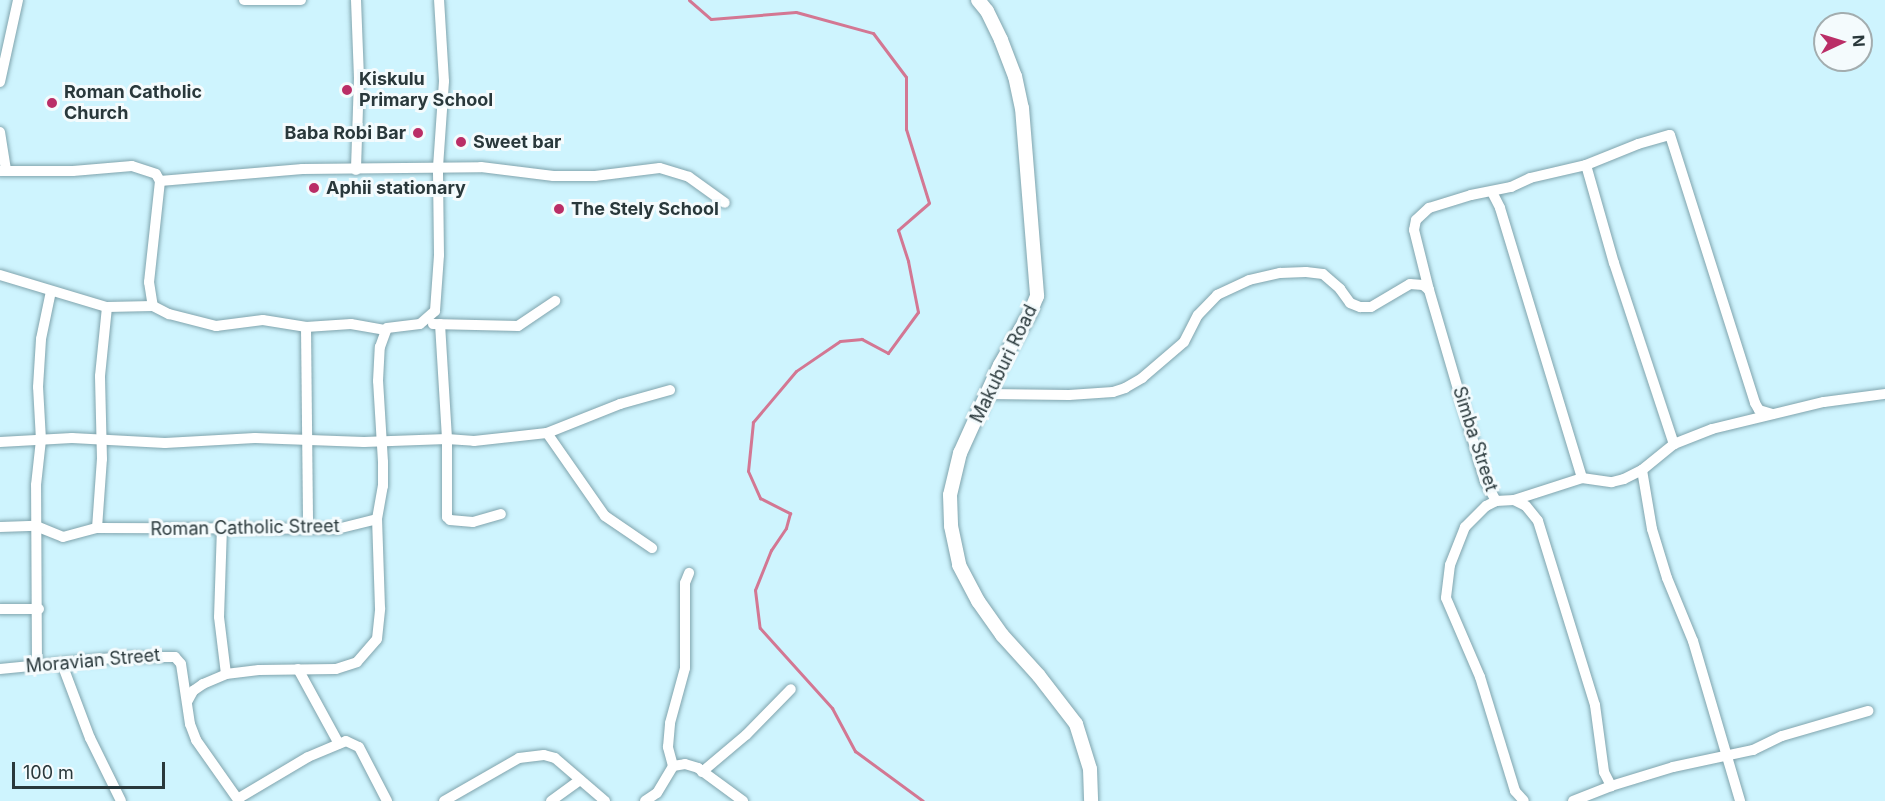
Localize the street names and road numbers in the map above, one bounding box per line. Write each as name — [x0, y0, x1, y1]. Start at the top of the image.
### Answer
street label: Makuburi Road — [966, 302, 1042, 426]
street label: Simba Street — [1448, 384, 1502, 494]
street label: Roman Catholic Street — [150, 516, 340, 540]
street label: Moravian Street — [25, 644, 161, 678]

